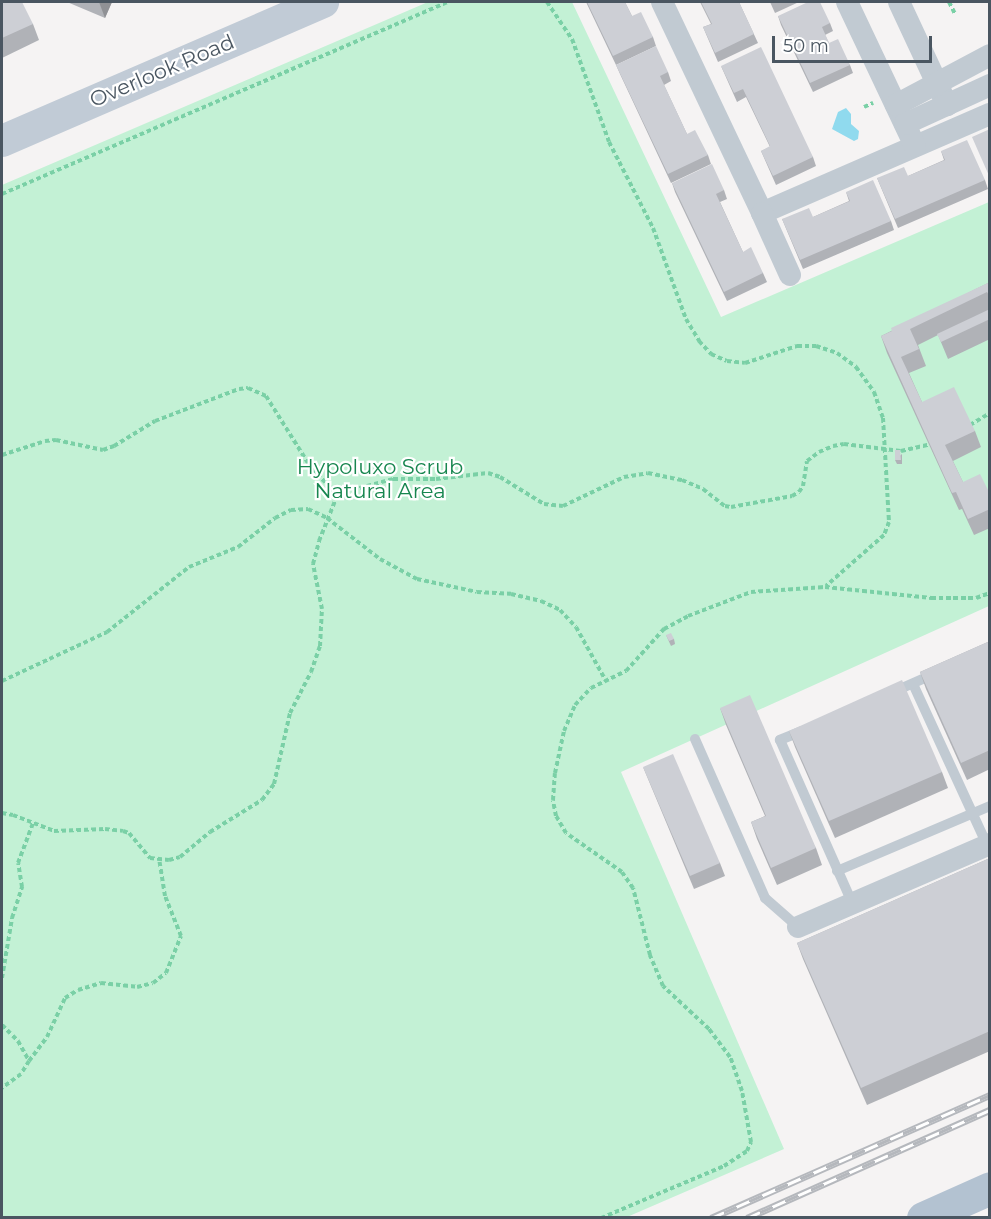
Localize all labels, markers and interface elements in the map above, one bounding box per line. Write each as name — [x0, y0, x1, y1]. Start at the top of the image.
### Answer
scale bar — [775, 24, 936, 62]
street label: Overlook Road — [86, 29, 238, 113]
text: 50 m — [783, 35, 829, 57]
park label: Hypoluxo Scrub Natural Area — [297, 454, 463, 504]

